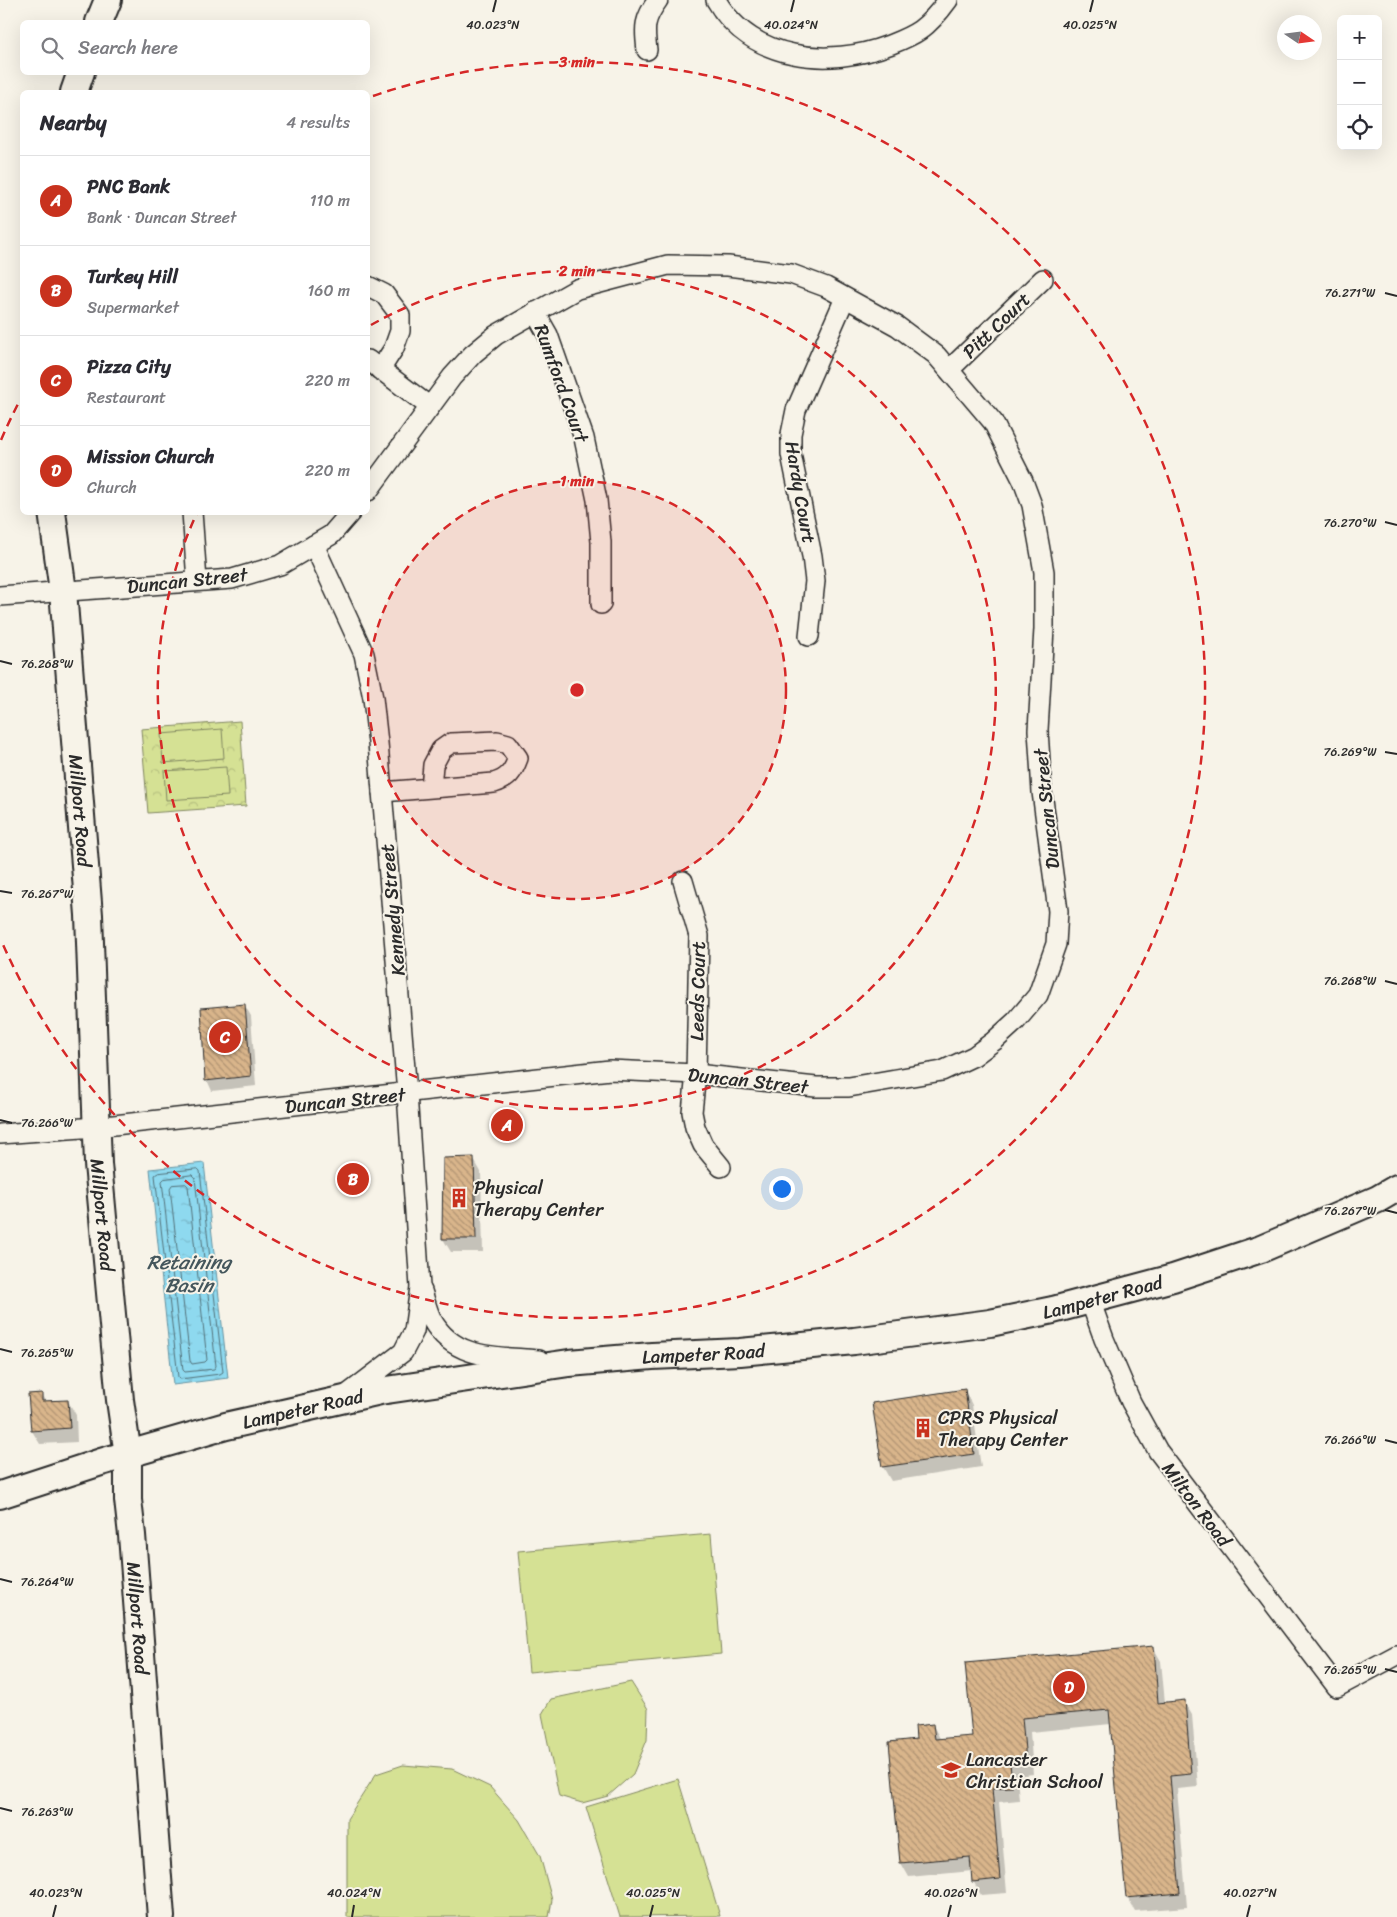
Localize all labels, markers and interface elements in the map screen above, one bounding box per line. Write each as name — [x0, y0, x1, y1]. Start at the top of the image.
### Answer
text: 40.023°N — [466, 14, 520, 36]
text: 40.024°N — [764, 14, 819, 36]
text: 40.025°N — [1063, 14, 1118, 36]
north arrow — [1277, 15, 1322, 60]
map controls — [1337, 15, 1382, 150]
button: + — [1337, 15, 1382, 60]
search box — [20, 20, 370, 75]
text: Search here — [78, 31, 178, 64]
icon: search — [38, 34, 66, 62]
text: 3 min — [558, 49, 596, 75]
button: − — [1337, 60, 1382, 105]
text: Nearby — [40, 104, 106, 142]
button: locate — [1337, 105, 1382, 150]
text: 4 results — [286, 108, 350, 137]
text: PNC Bank — [87, 170, 170, 203]
text: A — [51, 186, 61, 215]
text: 110 m — [310, 186, 350, 215]
text: Bank · Duncan Street — [87, 203, 236, 232]
text: 2 min — [558, 258, 596, 284]
text: Turkey Hill — [87, 260, 178, 293]
text: B — [51, 276, 61, 305]
text: 160 m — [307, 276, 350, 305]
text: 76.271°W — [1325, 282, 1376, 304]
street label: Pitt Court — [954, 284, 1038, 367]
text: Supermarket — [87, 293, 179, 322]
street label: Rumford Court — [525, 319, 599, 448]
text: Pizza City — [87, 350, 171, 383]
text: C — [51, 366, 61, 395]
text: 220 m — [305, 366, 350, 395]
text: Restaurant — [87, 383, 166, 412]
street label: Hardy Court — [775, 438, 826, 546]
text: Mission Church — [87, 440, 214, 473]
text: D — [51, 456, 61, 485]
text: 220 m — [305, 456, 350, 485]
text: 1 min — [560, 468, 595, 494]
text: Church — [87, 473, 137, 502]
text: 76.270°W — [1323, 512, 1377, 534]
street label: Duncan Street — [125, 558, 250, 603]
text: 76.268°W — [21, 653, 74, 675]
centre of rings — [568, 681, 586, 699]
text: 76.269°W — [1324, 741, 1377, 763]
street label: Duncan Street — [1024, 746, 1069, 871]
street label: Millport Road — [59, 753, 101, 870]
street label: Kennedy Street — [370, 843, 415, 977]
text: 76.267°W — [21, 883, 74, 905]
street label: Leeds Court — [680, 941, 715, 1041]
text: 76.268°W — [1324, 970, 1377, 992]
pin: C — [209, 1018, 241, 1056]
street label: Duncan Street — [686, 1058, 811, 1103]
street label: Duncan Street — [283, 1078, 408, 1123]
pin: A — [491, 1106, 523, 1144]
text: 76.266°W — [21, 1112, 74, 1134]
street label: Millport Road — [81, 1157, 124, 1275]
pin: B — [337, 1160, 369, 1198]
place label: Physical Therapy Center — [474, 1171, 604, 1226]
your location — [769, 1176, 795, 1202]
building icon: Physical Therapy Center — [448, 1187, 470, 1209]
text: 76.267°W — [1324, 1200, 1377, 1222]
water label: Retaining Basin — [147, 1245, 233, 1303]
street label: Lampeter Road — [1040, 1265, 1167, 1329]
street label: Lampeter Road — [641, 1334, 767, 1374]
text: 76.265°W — [21, 1342, 74, 1364]
street label: Lampeter Road — [239, 1379, 367, 1439]
place label: CPRS Physical Therapy Center — [938, 1401, 1068, 1456]
building icon: CPRS Physical Therapy Center — [912, 1417, 934, 1439]
text: 76.266°W — [1324, 1429, 1377, 1451]
street label: Milton Road — [1153, 1454, 1241, 1556]
street label: Millport Road — [117, 1560, 159, 1678]
text: 76.264°W — [21, 1571, 74, 1593]
text: 76.265°W — [1324, 1659, 1377, 1681]
pin: D — [1053, 1668, 1085, 1706]
place label: Lancaster Christian School — [966, 1743, 1104, 1798]
school or university icon: Lancaster Christian School — [940, 1759, 962, 1781]
text: 76.263°W — [21, 1801, 74, 1823]
text: 40.023°N — [29, 1882, 83, 1904]
text: 40.024°N — [327, 1882, 382, 1904]
text: 40.025°N — [626, 1882, 681, 1904]
text: 40.026°N — [924, 1882, 978, 1904]
text: 40.027°N — [1223, 1882, 1277, 1904]

